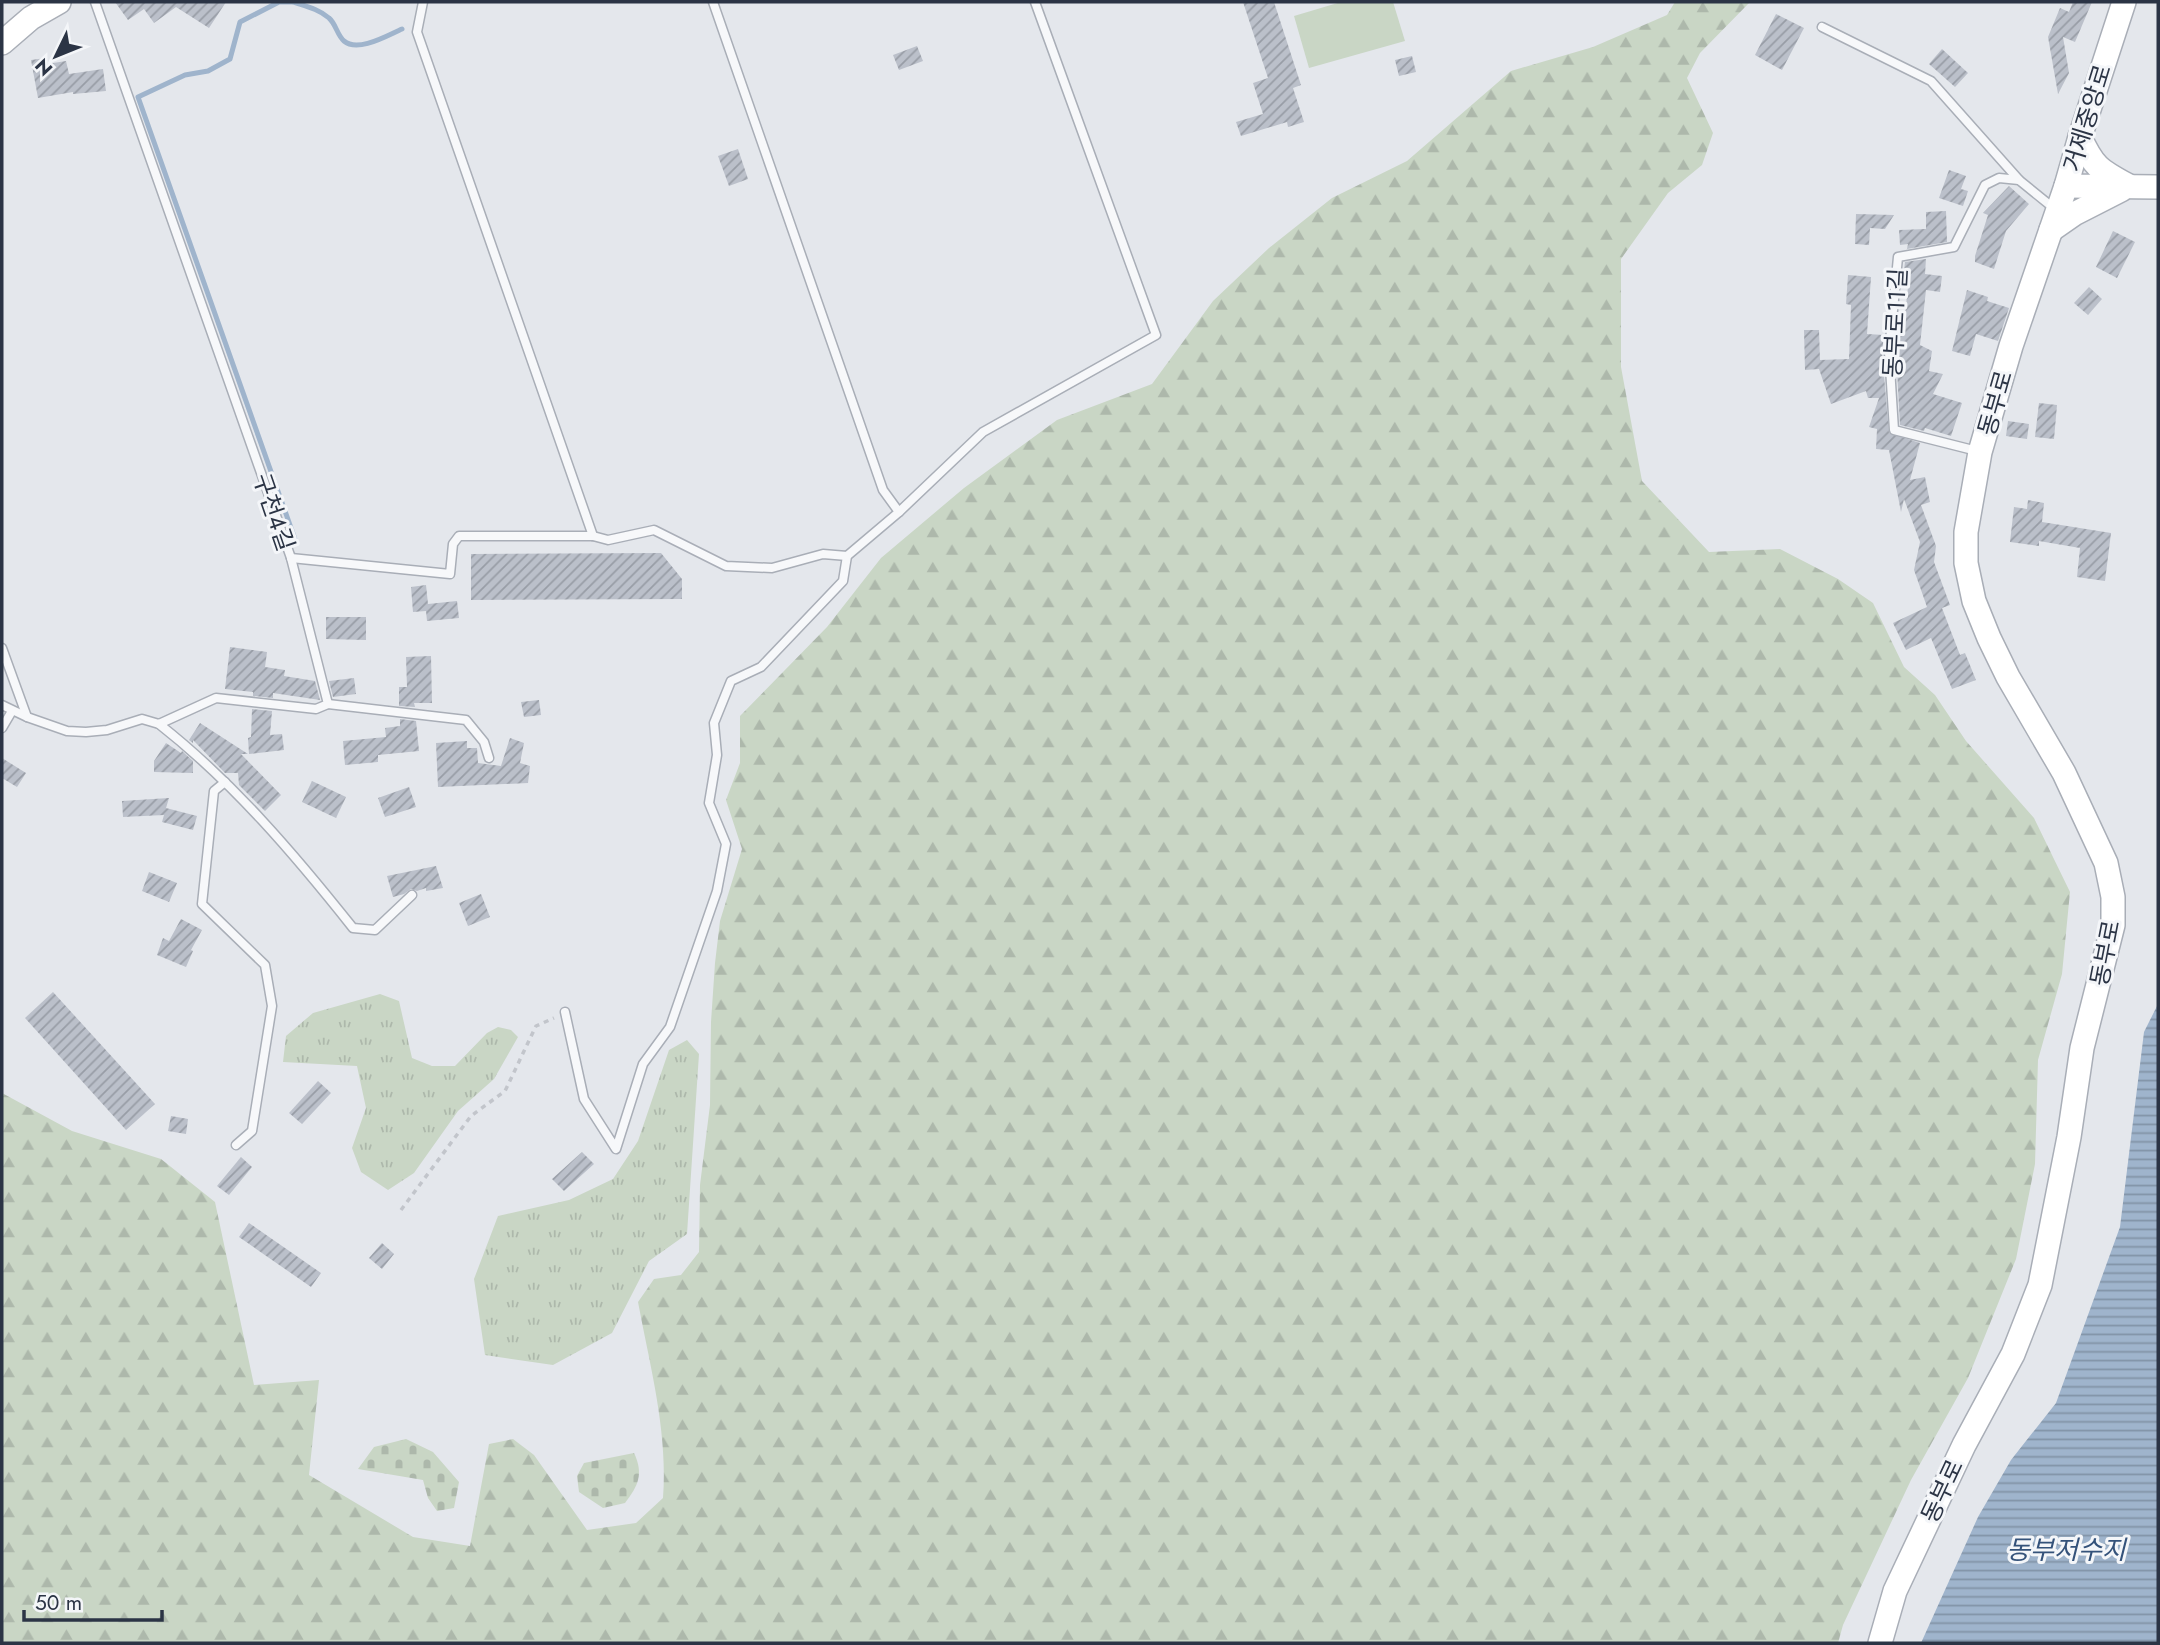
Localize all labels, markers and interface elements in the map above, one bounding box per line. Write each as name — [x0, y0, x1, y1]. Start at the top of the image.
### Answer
north arrow — [21, 21, 91, 91]
text: N — [29, 53, 59, 82]
street label: 거제중앙로 — [2054, 60, 2120, 176]
street label: 동부로11길 — [1875, 267, 1915, 379]
street label: 동부로 — [1969, 366, 2021, 440]
street label: 구천4길 — [244, 468, 304, 556]
street label: 동부로 — [2082, 917, 2128, 989]
street label: 동부로 — [1912, 1454, 1972, 1528]
water label: 동부저수지 — [2006, 1531, 2128, 1569]
scale bar — [24, 1578, 163, 1622]
text: 50 m — [35, 1588, 82, 1618]

